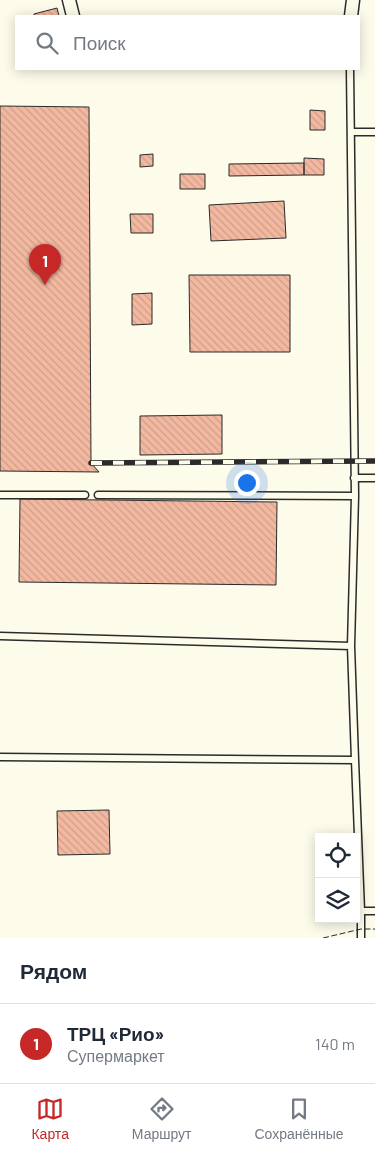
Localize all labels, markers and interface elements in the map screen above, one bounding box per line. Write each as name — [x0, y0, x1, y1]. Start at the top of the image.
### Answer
search box — [15, 15, 360, 70]
icon: search — [33, 29, 61, 57]
text: Поиск — [73, 31, 126, 54]
pin: 1 — [29, 244, 61, 285]
your location — [234, 470, 260, 496]
map controls — [315, 833, 360, 923]
button: locate — [315, 833, 360, 878]
button: layers — [315, 878, 360, 923]
text: Рядом — [20, 958, 87, 983]
text: ТРЦ «Рио» — [67, 1022, 164, 1045]
text: 1 — [33, 1034, 39, 1053]
text: 140 m — [315, 1034, 355, 1053]
text: Супермаркет — [67, 1046, 165, 1065]
tab: Карта — [31, 1095, 69, 1142]
tab: Маршрут — [132, 1095, 192, 1142]
tab: Сохранённые — [254, 1095, 344, 1142]

